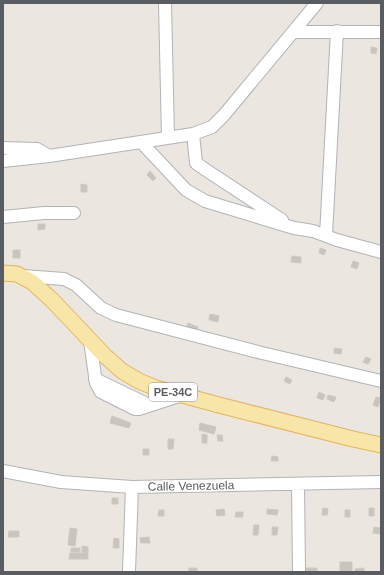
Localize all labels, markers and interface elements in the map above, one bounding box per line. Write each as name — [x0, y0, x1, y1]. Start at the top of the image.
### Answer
road number: PE-34C — [149, 383, 197, 401]
street label: Calle Venezuela — [148, 478, 235, 494]

